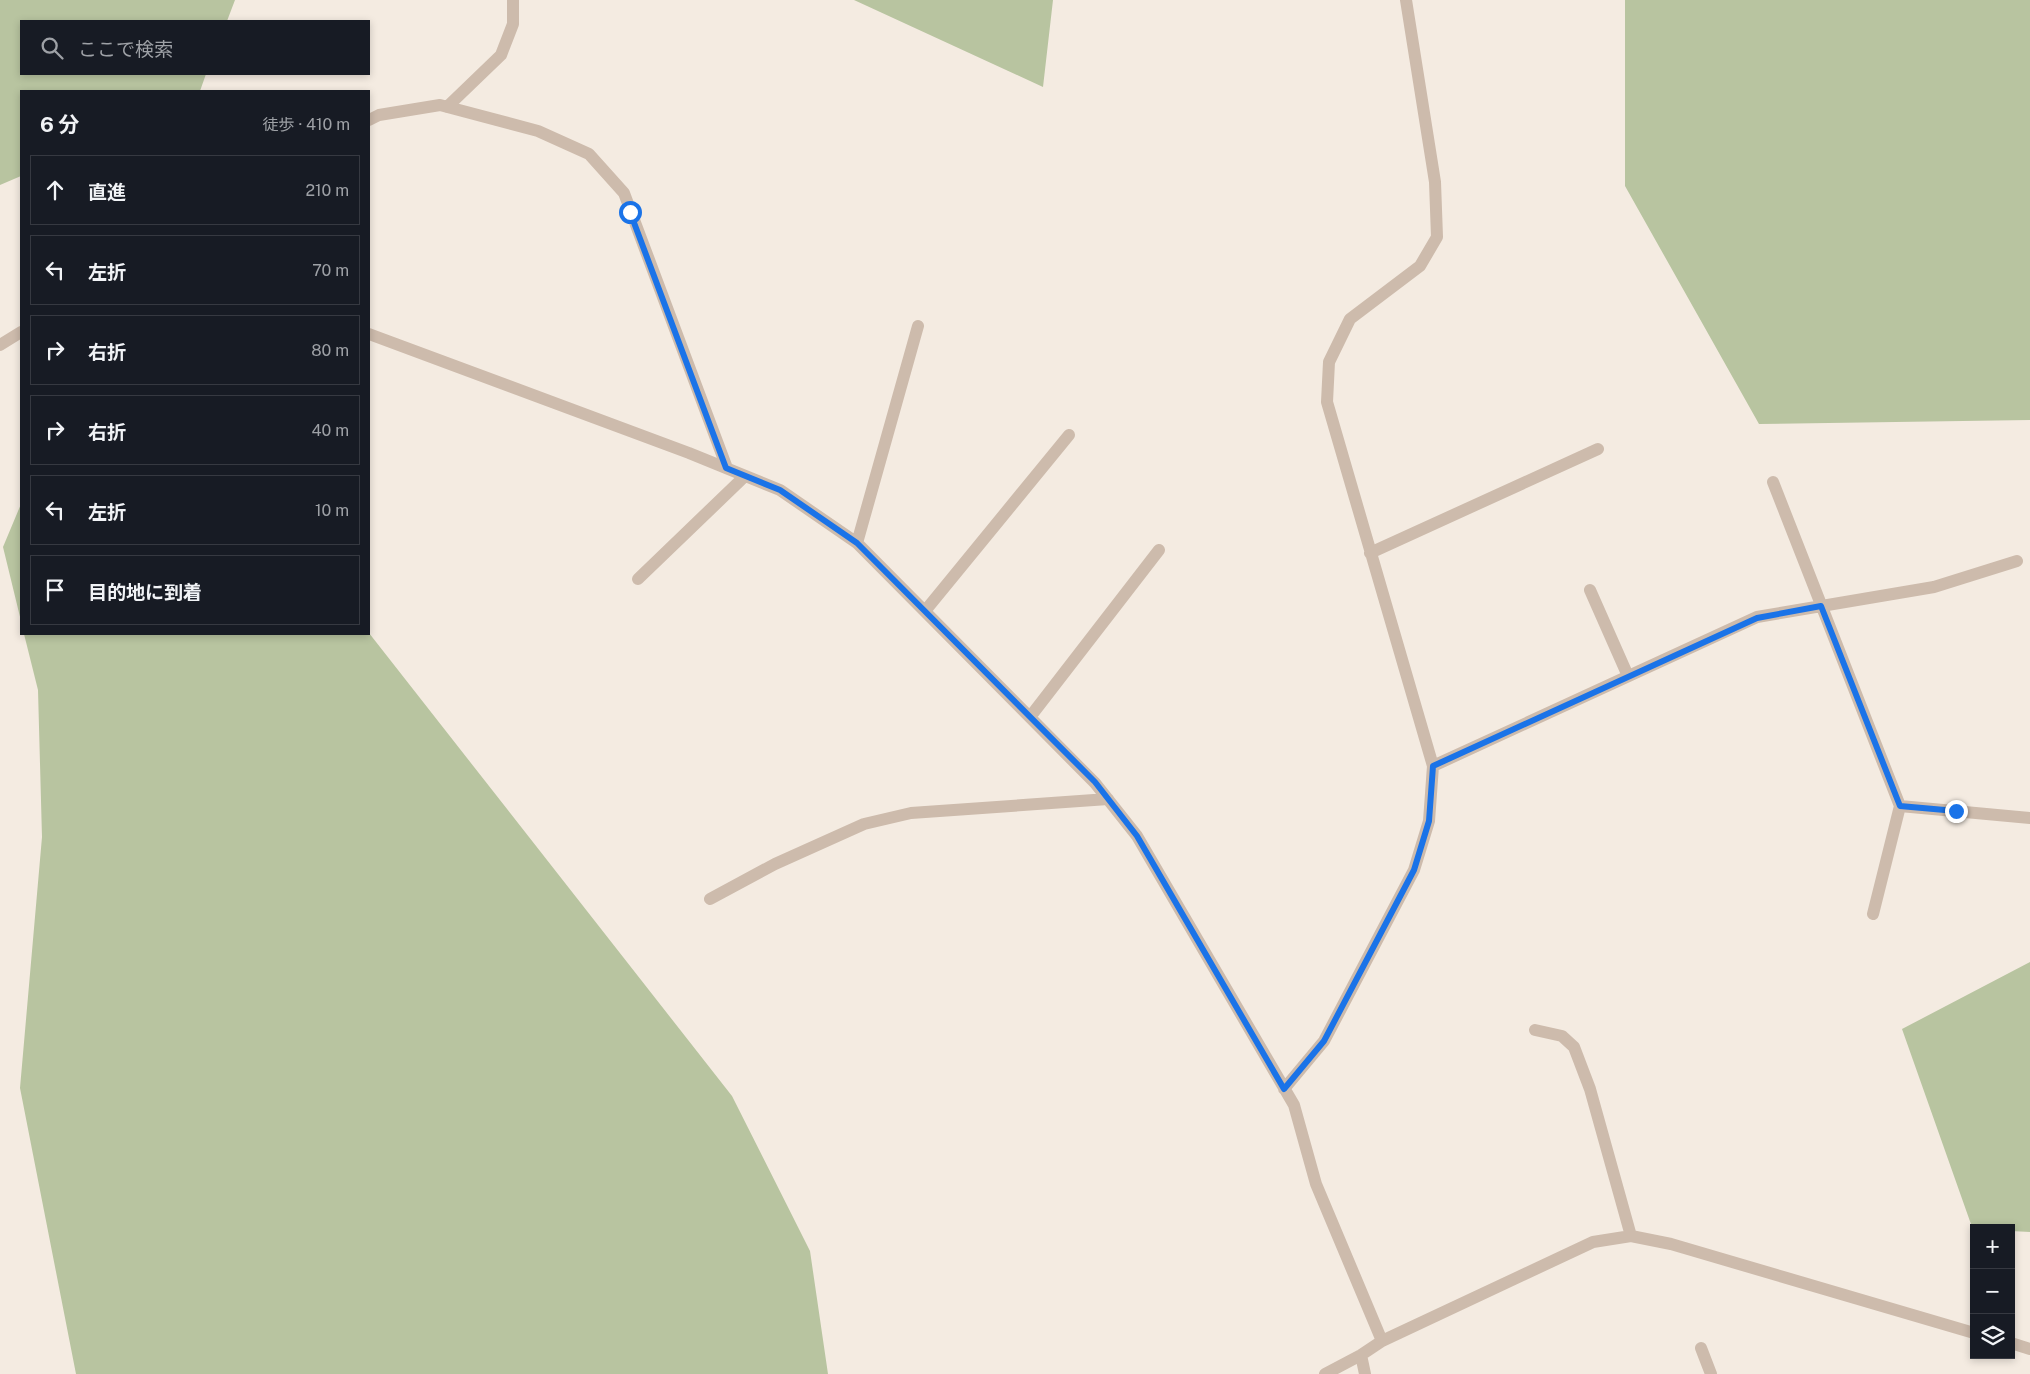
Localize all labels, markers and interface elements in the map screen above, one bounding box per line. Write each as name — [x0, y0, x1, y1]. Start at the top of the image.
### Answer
search box — [20, 20, 370, 75]
icon: search — [38, 34, 66, 62]
text: ここで検索 — [78, 38, 173, 60]
text: 6 分 — [40, 112, 80, 137]
text: 徒歩 · 410 m — [263, 115, 350, 134]
icon: ahead — [41, 176, 69, 204]
text: 直進 — [88, 181, 126, 203]
text: 210 m — [305, 181, 349, 200]
route start — [619, 201, 642, 224]
icon: left — [41, 256, 69, 284]
text: 左折 — [88, 261, 126, 283]
text: 70 m — [312, 261, 349, 280]
icon: right — [41, 336, 69, 364]
text: 右折 — [88, 341, 126, 363]
text: 80 m — [311, 341, 349, 360]
icon: right — [41, 416, 69, 444]
text: 右折 — [88, 421, 126, 443]
text: 40 m — [311, 421, 349, 440]
icon: left — [41, 496, 69, 524]
text: 左折 — [88, 501, 126, 523]
text: 10 m — [315, 501, 349, 520]
icon: arrive — [41, 576, 69, 604]
text: 目的地に到着 — [88, 581, 202, 603]
route end — [1945, 800, 1968, 823]
map controls — [1970, 1224, 2015, 1359]
button: + — [1970, 1224, 2015, 1269]
button: − — [1970, 1269, 2015, 1314]
button: layers — [1970, 1314, 2015, 1359]

